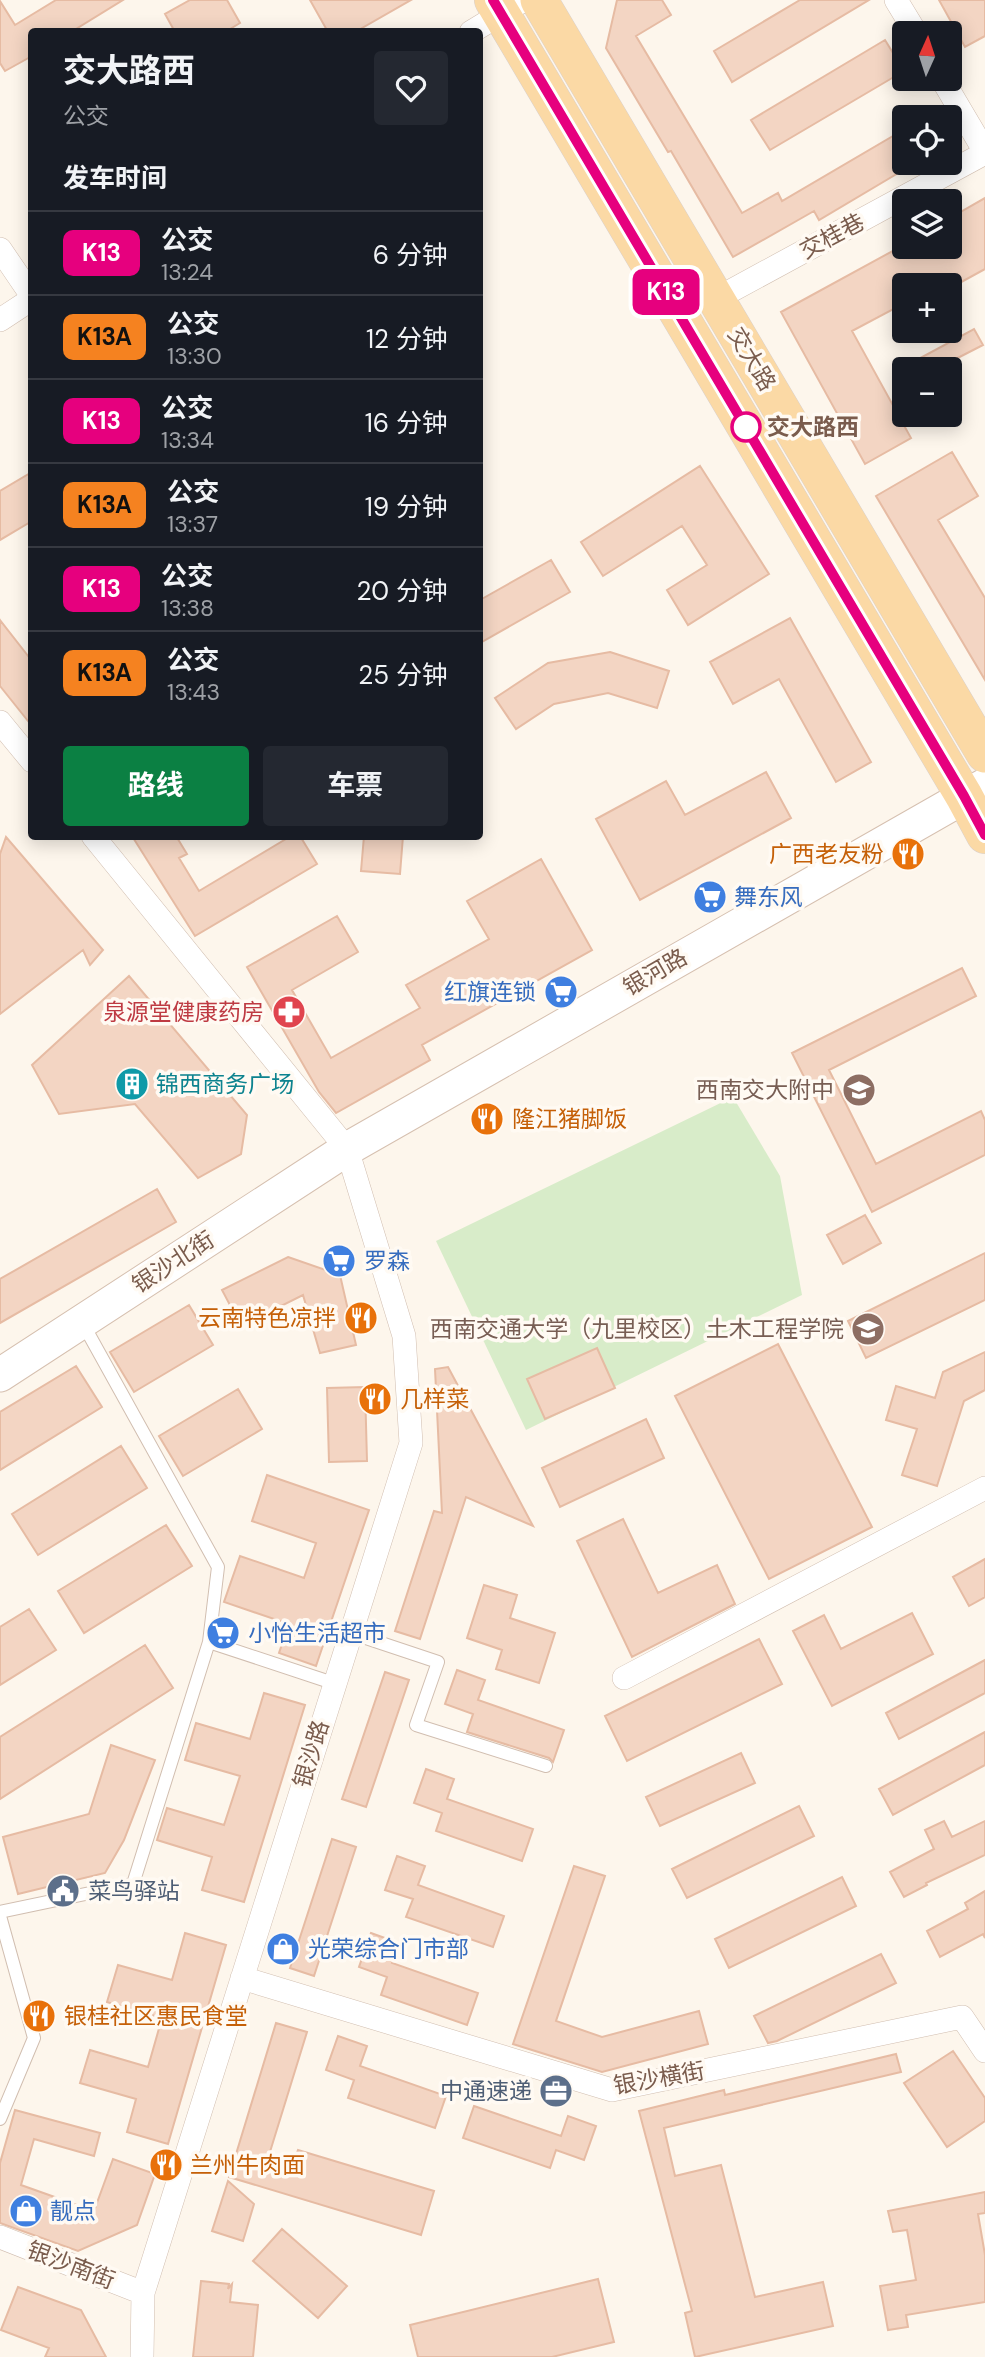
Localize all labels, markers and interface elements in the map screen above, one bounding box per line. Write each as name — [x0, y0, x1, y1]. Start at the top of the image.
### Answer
north arrow — [892, 21, 962, 91]
map controls — [892, 21, 962, 427]
text: 交大路西 — [63, 49, 195, 92]
button: heart — [374, 51, 448, 125]
text: 公交 — [63, 101, 109, 131]
button: locate — [892, 105, 962, 175]
text: 发车时间 — [63, 161, 167, 195]
button: layers — [892, 189, 962, 259]
street label: 交桂巷 — [794, 207, 870, 265]
text: 公交 — [161, 223, 213, 257]
text: K13 — [82, 237, 121, 268]
text: 6 分钟 — [373, 238, 448, 272]
text: 13:24 — [161, 257, 213, 287]
line badge: K13 — [626, 269, 706, 315]
button: + — [892, 273, 962, 343]
text: K13 — [647, 276, 685, 307]
text: 公交 — [167, 307, 219, 341]
text: K13A — [77, 321, 132, 352]
text: 12 分钟 — [366, 322, 448, 356]
street label: 交大路 — [721, 322, 783, 396]
text: 13:30 — [167, 341, 222, 371]
button: − — [892, 357, 962, 427]
text: 公交 — [161, 391, 213, 425]
text: K13 — [82, 405, 121, 436]
text: 16 分钟 — [365, 406, 448, 440]
marker: 交大路西 — [731, 412, 761, 442]
place label: 交大路西 — [767, 412, 859, 442]
text: 13:34 — [161, 425, 214, 455]
text: 公交 — [167, 475, 219, 509]
text: K13A — [77, 489, 132, 520]
text: 19 分钟 — [365, 490, 448, 524]
text: 13:37 — [167, 509, 218, 539]
text: 公交 — [161, 559, 213, 593]
text: K13 — [82, 573, 121, 604]
text: 20 分钟 — [357, 574, 448, 608]
text: 13:38 — [161, 593, 214, 623]
text: 公交 — [167, 643, 219, 677]
text: K13A — [77, 657, 132, 688]
text: 25 分钟 — [358, 658, 448, 692]
text: 13:43 — [167, 677, 220, 707]
button: 路线 — [63, 746, 249, 826]
button: 车票 — [263, 746, 448, 826]
restaurant icon: 广西老友粉 — [889, 835, 927, 873]
place label: 广西老友粉 — [769, 839, 884, 869]
supermarket icon: 舞东风 — [691, 878, 729, 916]
place label: 舞东风 — [734, 882, 803, 912]
street label: 银河路 — [618, 942, 692, 1002]
supermarket icon: 红旗连锁 — [542, 973, 580, 1011]
place label: 红旗连锁 — [444, 977, 536, 1007]
pharmacy icon: 泉源堂健康药房 — [270, 993, 308, 1031]
place label: 泉源堂健康药房 — [103, 997, 264, 1027]
building icon: 锦西商务广场 — [113, 1065, 151, 1103]
place label: 锦西商务广场 — [156, 1069, 294, 1099]
school or university icon: 西南交大附中 — [840, 1071, 878, 1109]
place label: 西南交大附中 — [696, 1075, 834, 1105]
restaurant icon: 隆江猪脚饭 — [468, 1100, 506, 1138]
place label: 隆江猪脚饭 — [512, 1104, 627, 1134]
street label: 银沙北街 — [126, 1224, 220, 1300]
supermarket icon: 罗森 — [320, 1242, 358, 1280]
place label: 罗森 — [364, 1246, 410, 1276]
restaurant icon: 云南特色凉拌 — [342, 1299, 380, 1337]
place label: 云南特色凉拌 — [198, 1303, 336, 1333]
school or university icon: 西南交通大学（九里校区）土木工程学院 — [849, 1310, 887, 1348]
place label: 西南交通大学（九里校区）土木工程学院 — [430, 1314, 844, 1344]
restaurant icon: 几样菜 — [356, 1380, 394, 1418]
place label: 几样菜 — [400, 1384, 469, 1414]
supermarket icon: 小怡生活超市 — [204, 1614, 242, 1652]
place label: 小怡生活超市 — [248, 1618, 386, 1648]
street label: 银沙路 — [287, 1717, 335, 1791]
public building icon: 菜鸟驿站 — [44, 1872, 82, 1910]
place label: 菜鸟驿站 — [88, 1876, 180, 1906]
shop icon: 光荣综合门市部 — [264, 1930, 302, 1968]
place label: 光荣综合门市部 — [308, 1934, 469, 1964]
restaurant icon: 银桂社区惠民食堂 — [20, 1997, 58, 2035]
place label: 银桂社区惠民食堂 — [64, 2001, 248, 2031]
street label: 银沙横街 — [611, 2055, 707, 2101]
office icon: 中通速递 — [537, 2072, 575, 2110]
place label: 中通速递 — [440, 2076, 532, 2106]
restaurant icon: 兰州牛肉面 — [147, 2146, 185, 2184]
place label: 兰州牛肉面 — [190, 2150, 305, 2180]
shop icon: 靓点 — [7, 2192, 45, 2230]
place label: 靓点 — [50, 2196, 96, 2226]
street label: 银沙南街 — [23, 2235, 119, 2295]

